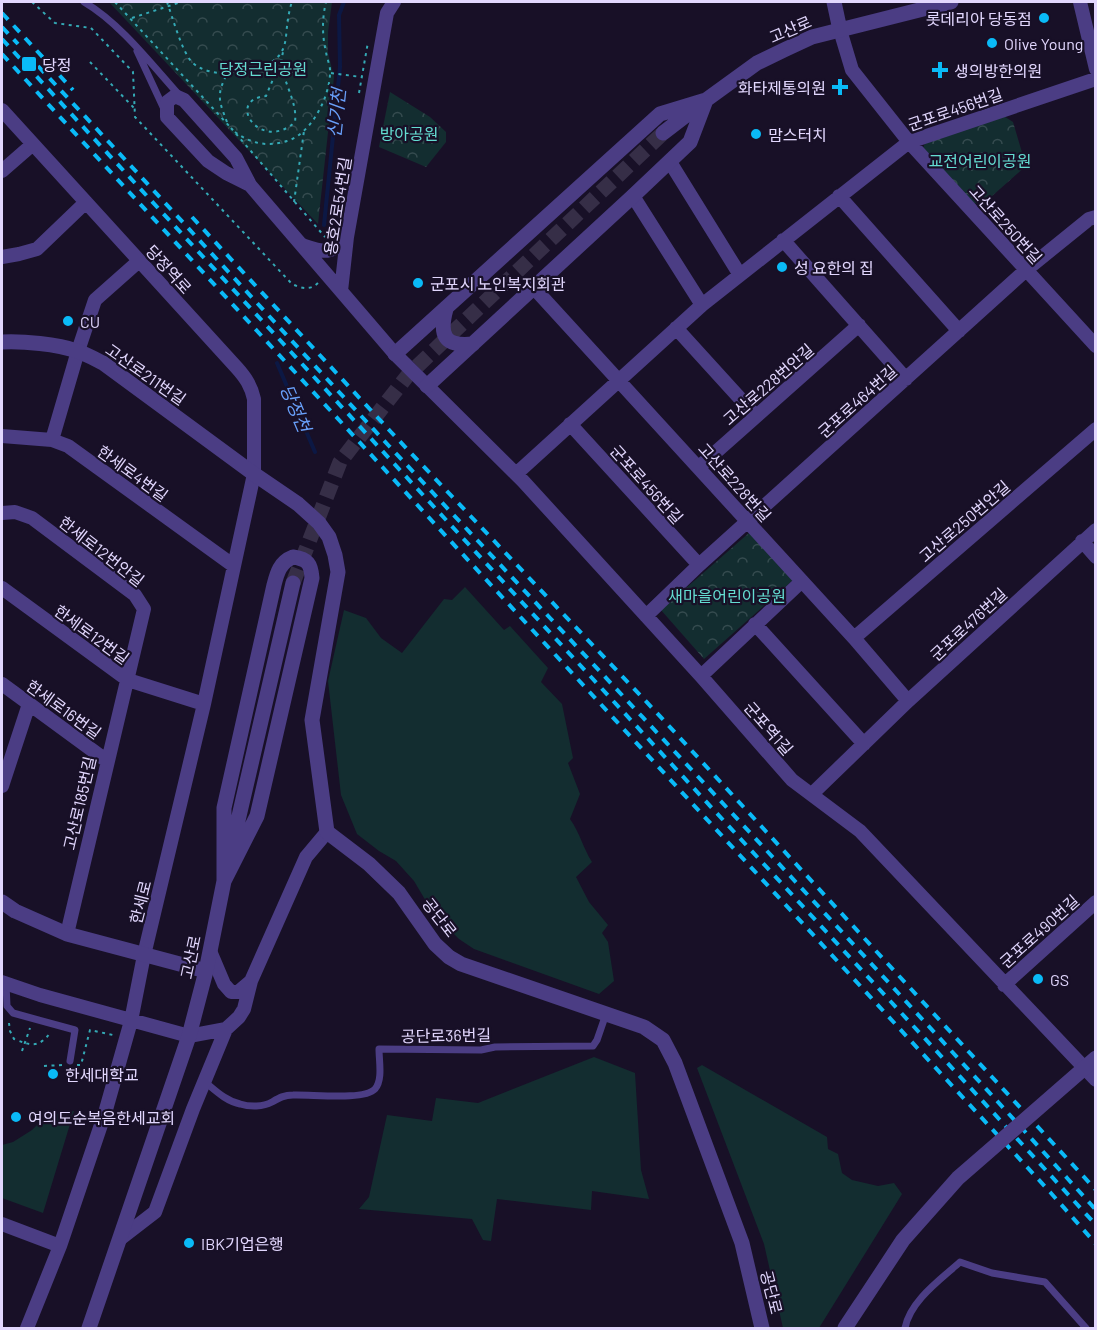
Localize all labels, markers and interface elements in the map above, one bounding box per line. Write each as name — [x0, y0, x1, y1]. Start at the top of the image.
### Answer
place label: 롯데리아 당동점 — [926, 9, 1032, 28]
marker: 롯데리아 당동점 — [1037, 11, 1051, 25]
street label: 고산로 — [766, 12, 814, 46]
place label: Olive Young — [1004, 34, 1083, 53]
marker: Olive Young — [985, 36, 999, 50]
marker: 당정 — [20, 55, 38, 73]
place label: 당정 — [42, 55, 71, 74]
park label: 당정근린공원 — [219, 59, 307, 78]
marker: 생의방한의원 — [931, 61, 949, 79]
place label: 생의방한의원 — [954, 61, 1042, 80]
place label: 화타제통의원 — [738, 78, 826, 97]
marker: 화타제통의원 — [831, 78, 849, 96]
street label: 군포로456번길 — [905, 84, 1005, 134]
water label: 신기천 — [322, 85, 350, 139]
park label: 방아공원 — [380, 124, 438, 143]
place label: 맘스터치 — [768, 125, 827, 144]
marker: 맘스터치 — [749, 127, 763, 141]
park label: 교전어린이공원 — [928, 151, 1032, 170]
street label: 용호2로54번길 — [320, 156, 354, 256]
street label: 고산로250번길 — [966, 181, 1046, 267]
street label: 당정역로 — [142, 241, 196, 297]
place label: 성 요한의 집 — [794, 258, 874, 277]
marker: 성 요한의 집 — [775, 260, 789, 274]
place label: 군포시 노인복지회관 — [430, 274, 566, 293]
marker: 군포시 노인복지회관 — [411, 276, 425, 290]
place label: CU — [80, 312, 100, 331]
marker: CU — [61, 314, 75, 328]
street label: 고산로211번길 — [102, 339, 190, 409]
street label: 고산로228번안길 — [719, 339, 817, 429]
street label: 군포로464번길 — [814, 361, 900, 441]
water label: 당정천 — [276, 381, 317, 437]
street label: 고산로228번길 — [695, 439, 775, 525]
street label: 한세로4번길 — [94, 441, 172, 505]
street label: 군포로456번길 — [607, 441, 687, 527]
street label: 고산로250번안길 — [915, 476, 1013, 566]
street label: 한세로12번안길 — [56, 512, 148, 590]
street label: 군포로476번길 — [926, 584, 1010, 664]
park label: 새마을어린이공원 — [668, 586, 786, 605]
street label: 한세로12번길 — [51, 601, 133, 667]
street label: 한세로16번길 — [23, 676, 105, 742]
street label: 군포역1길 — [741, 697, 797, 759]
street label: 고산로185번길 — [59, 754, 99, 852]
street label: 한세로 — [125, 878, 155, 926]
street label: 군포로490번길 — [996, 891, 1082, 971]
street label: 공단로 — [419, 894, 461, 940]
street label: 고산로 — [176, 933, 204, 981]
place label: GS — [1050, 970, 1069, 989]
marker: GS — [1031, 972, 1045, 986]
street label: 공단로36번길 — [401, 1025, 491, 1045]
place label: 한세대학교 — [65, 1065, 139, 1084]
marker: 한세대학교 — [46, 1067, 60, 1081]
place label: 여의도순복음한세교회 — [28, 1108, 175, 1127]
marker: 여의도순복음한세교회 — [9, 1110, 23, 1124]
place label: IBK기업은행 — [201, 1234, 284, 1253]
marker: IBK기업은행 — [182, 1236, 196, 1250]
street label: 공단로 — [757, 1268, 787, 1316]

